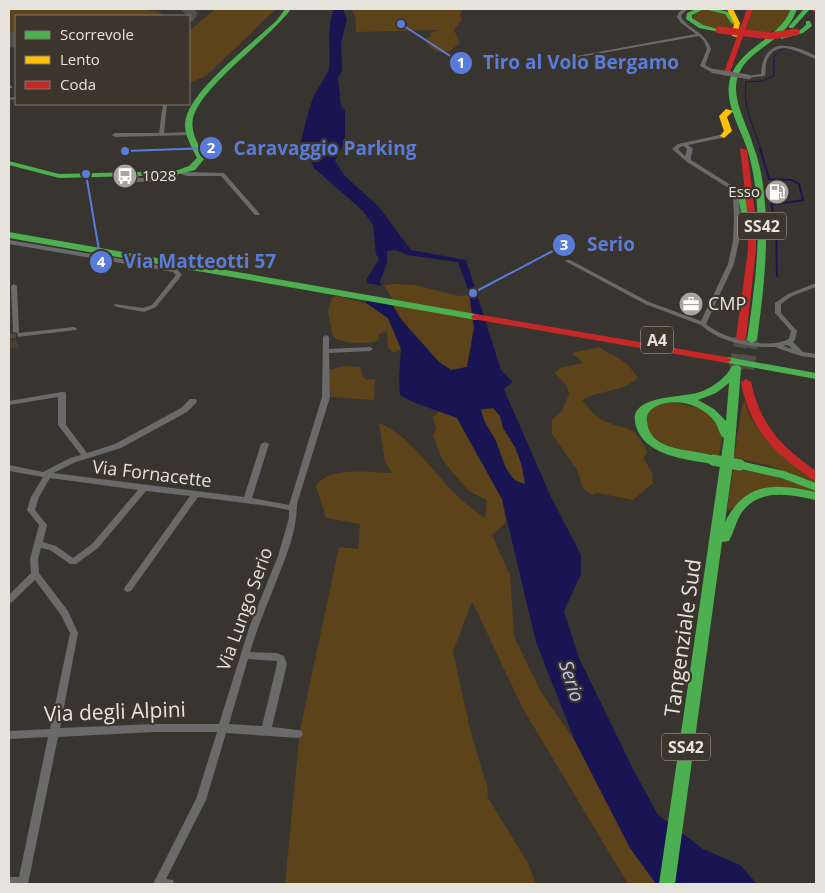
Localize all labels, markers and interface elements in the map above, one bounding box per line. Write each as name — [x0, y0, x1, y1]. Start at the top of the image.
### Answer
legend — [15, 15, 190, 105]
text: Scorrevole — [60, 24, 134, 44]
callout: Tiro al Volo Bergamo — [448, 46, 689, 80]
text: Lento — [60, 49, 100, 69]
text: Tiro al Volo Bergamo — [483, 49, 679, 75]
text: 1 — [457, 52, 465, 72]
text: Coda — [60, 74, 96, 94]
callout: Caravaggio Parking — [199, 131, 426, 165]
text: Caravaggio Parking — [234, 135, 417, 161]
text: 2 — [207, 137, 216, 157]
bus stop icon: 1028 — [112, 163, 138, 189]
place label: 1028 — [142, 165, 176, 185]
fuel station icon: Esso — [764, 179, 790, 205]
place label: Esso — [728, 181, 760, 201]
road number: SS42 — [738, 212, 786, 240]
callout: Serio — [552, 228, 645, 262]
text: Serio — [587, 231, 635, 257]
text: 3 — [560, 234, 568, 254]
callout: Via Matteotti 57 — [89, 245, 286, 279]
text: Via Matteotti 57 — [124, 248, 276, 274]
text: 4 — [97, 251, 106, 271]
office icon: CMP — [678, 291, 704, 317]
place label: CMP — [708, 291, 746, 315]
road number: A4 — [641, 326, 673, 354]
street label: Via Fornacette — [91, 454, 213, 492]
street label: Via Lungo Serio — [211, 544, 277, 674]
street label: Tangenziale Sud — [657, 557, 707, 718]
water label: Serio — [553, 657, 591, 705]
street label: Via degli Alpini — [44, 695, 186, 727]
road number: SS42 — [662, 734, 710, 760]

